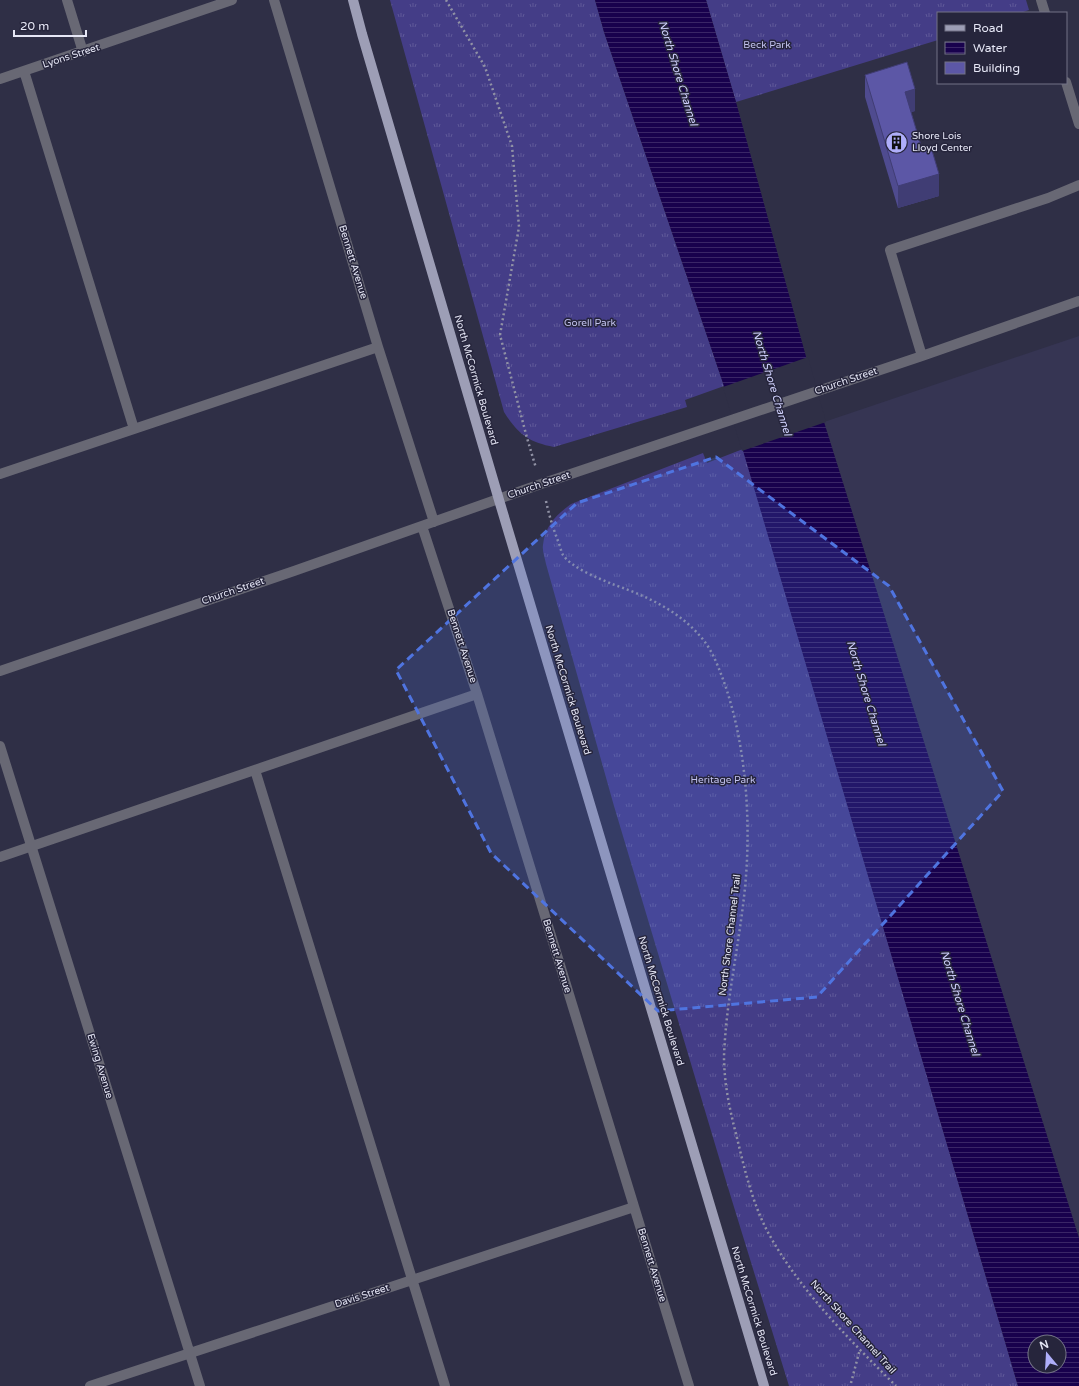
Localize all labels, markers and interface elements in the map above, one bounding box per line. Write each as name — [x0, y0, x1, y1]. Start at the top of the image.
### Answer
scale bar — [14, 12, 86, 38]
legend — [937, 12, 1067, 84]
text: 20 m — [20, 19, 49, 33]
water label: North Shore Channel — [656, 19, 701, 128]
text: Road — [973, 21, 1003, 35]
park label: Beck Park — [743, 39, 791, 51]
street label: Lyons Street — [41, 41, 101, 71]
text: Water — [973, 41, 1008, 55]
text: Building — [973, 61, 1020, 75]
building icon: Shore Lois Lloyd Center — [883, 129, 909, 155]
place label: Shore Lois Lloyd Center — [912, 130, 972, 154]
street label: Bennett Avenue — [336, 224, 370, 301]
street label: North McCormick Boulevard — [452, 314, 500, 446]
park label: Gorell Park — [564, 317, 617, 329]
water label: North Shore Channel — [750, 329, 795, 438]
street label: Church Street — [813, 365, 879, 397]
street label: Church Street — [506, 469, 572, 501]
street label: Church Street — [200, 575, 266, 607]
street label: Bennett Avenue — [444, 608, 480, 685]
street label: North McCormick Boulevard — [543, 624, 593, 756]
water label: North Shore Channel — [844, 639, 889, 748]
park label: Heritage Park — [691, 774, 756, 786]
street label: North Shore Channel Trail — [717, 874, 743, 996]
street label: Bennett Avenue — [540, 918, 574, 995]
street label: North McCormick Boulevard — [636, 935, 686, 1067]
water label: North Shore Channel — [938, 949, 983, 1058]
street label: Ewing Avenue — [84, 1032, 116, 1100]
street label: Bennett Avenue — [635, 1227, 669, 1304]
street label: North McCormick Boulevard — [729, 1245, 779, 1377]
street label: North Shore Channel Trail — [808, 1278, 898, 1376]
street label: Davis Street — [333, 1281, 391, 1310]
north arrow — [1027, 1334, 1067, 1374]
text: N — [1038, 1337, 1050, 1353]

